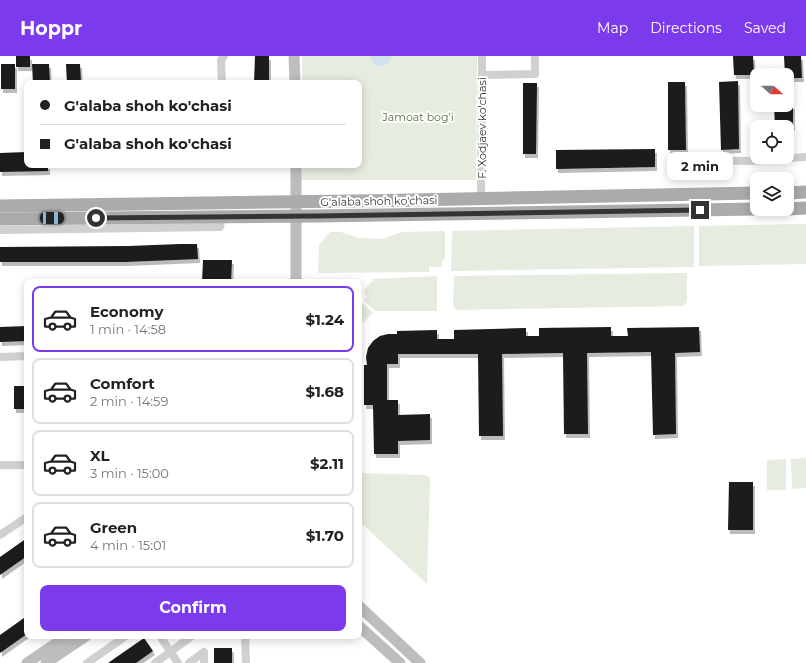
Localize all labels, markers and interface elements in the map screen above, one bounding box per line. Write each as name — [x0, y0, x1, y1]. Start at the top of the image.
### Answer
text: Hoppr — [20, 17, 82, 40]
text: Map — [597, 19, 628, 37]
text: Directions — [650, 19, 722, 37]
text: Saved — [744, 19, 786, 37]
north arrow — [750, 68, 794, 112]
map controls — [750, 68, 794, 216]
street label: F. Xodjaev ko'chasi — [475, 77, 489, 179]
text: G'alaba shoh ko'chasi — [64, 96, 232, 115]
park label: Jamoat bog'i — [381, 110, 454, 124]
button: locate — [750, 120, 794, 164]
text: G'alaba shoh ko'chasi — [64, 134, 232, 153]
callout: 2 min — [667, 152, 733, 180]
text: 2 min — [681, 158, 719, 174]
button: layers — [750, 172, 794, 216]
street label: G'alaba shoh ko'chasi — [320, 193, 438, 209]
route end — [691, 201, 709, 219]
route start — [87, 209, 105, 227]
car — [40, 212, 64, 224]
icon: car — [42, 301, 78, 337]
text: Economy — [90, 302, 163, 321]
text: $1.24 — [306, 310, 344, 329]
text: 1 min · 14:58 — [90, 321, 166, 337]
icon: car — [42, 373, 78, 409]
text: Comfort — [90, 374, 155, 393]
text: $1.68 — [306, 382, 344, 401]
text: 2 min · 14:59 — [90, 393, 168, 409]
icon: car — [42, 445, 78, 481]
text: XL — [90, 446, 109, 465]
text: $2.11 — [310, 454, 344, 473]
text: 3 min · 15:00 — [90, 465, 169, 481]
icon: car — [42, 517, 78, 553]
text: Green — [90, 518, 137, 537]
text: $1.70 — [306, 526, 344, 545]
text: 4 min · 15:01 — [90, 537, 166, 553]
button: Confirm — [40, 585, 346, 631]

